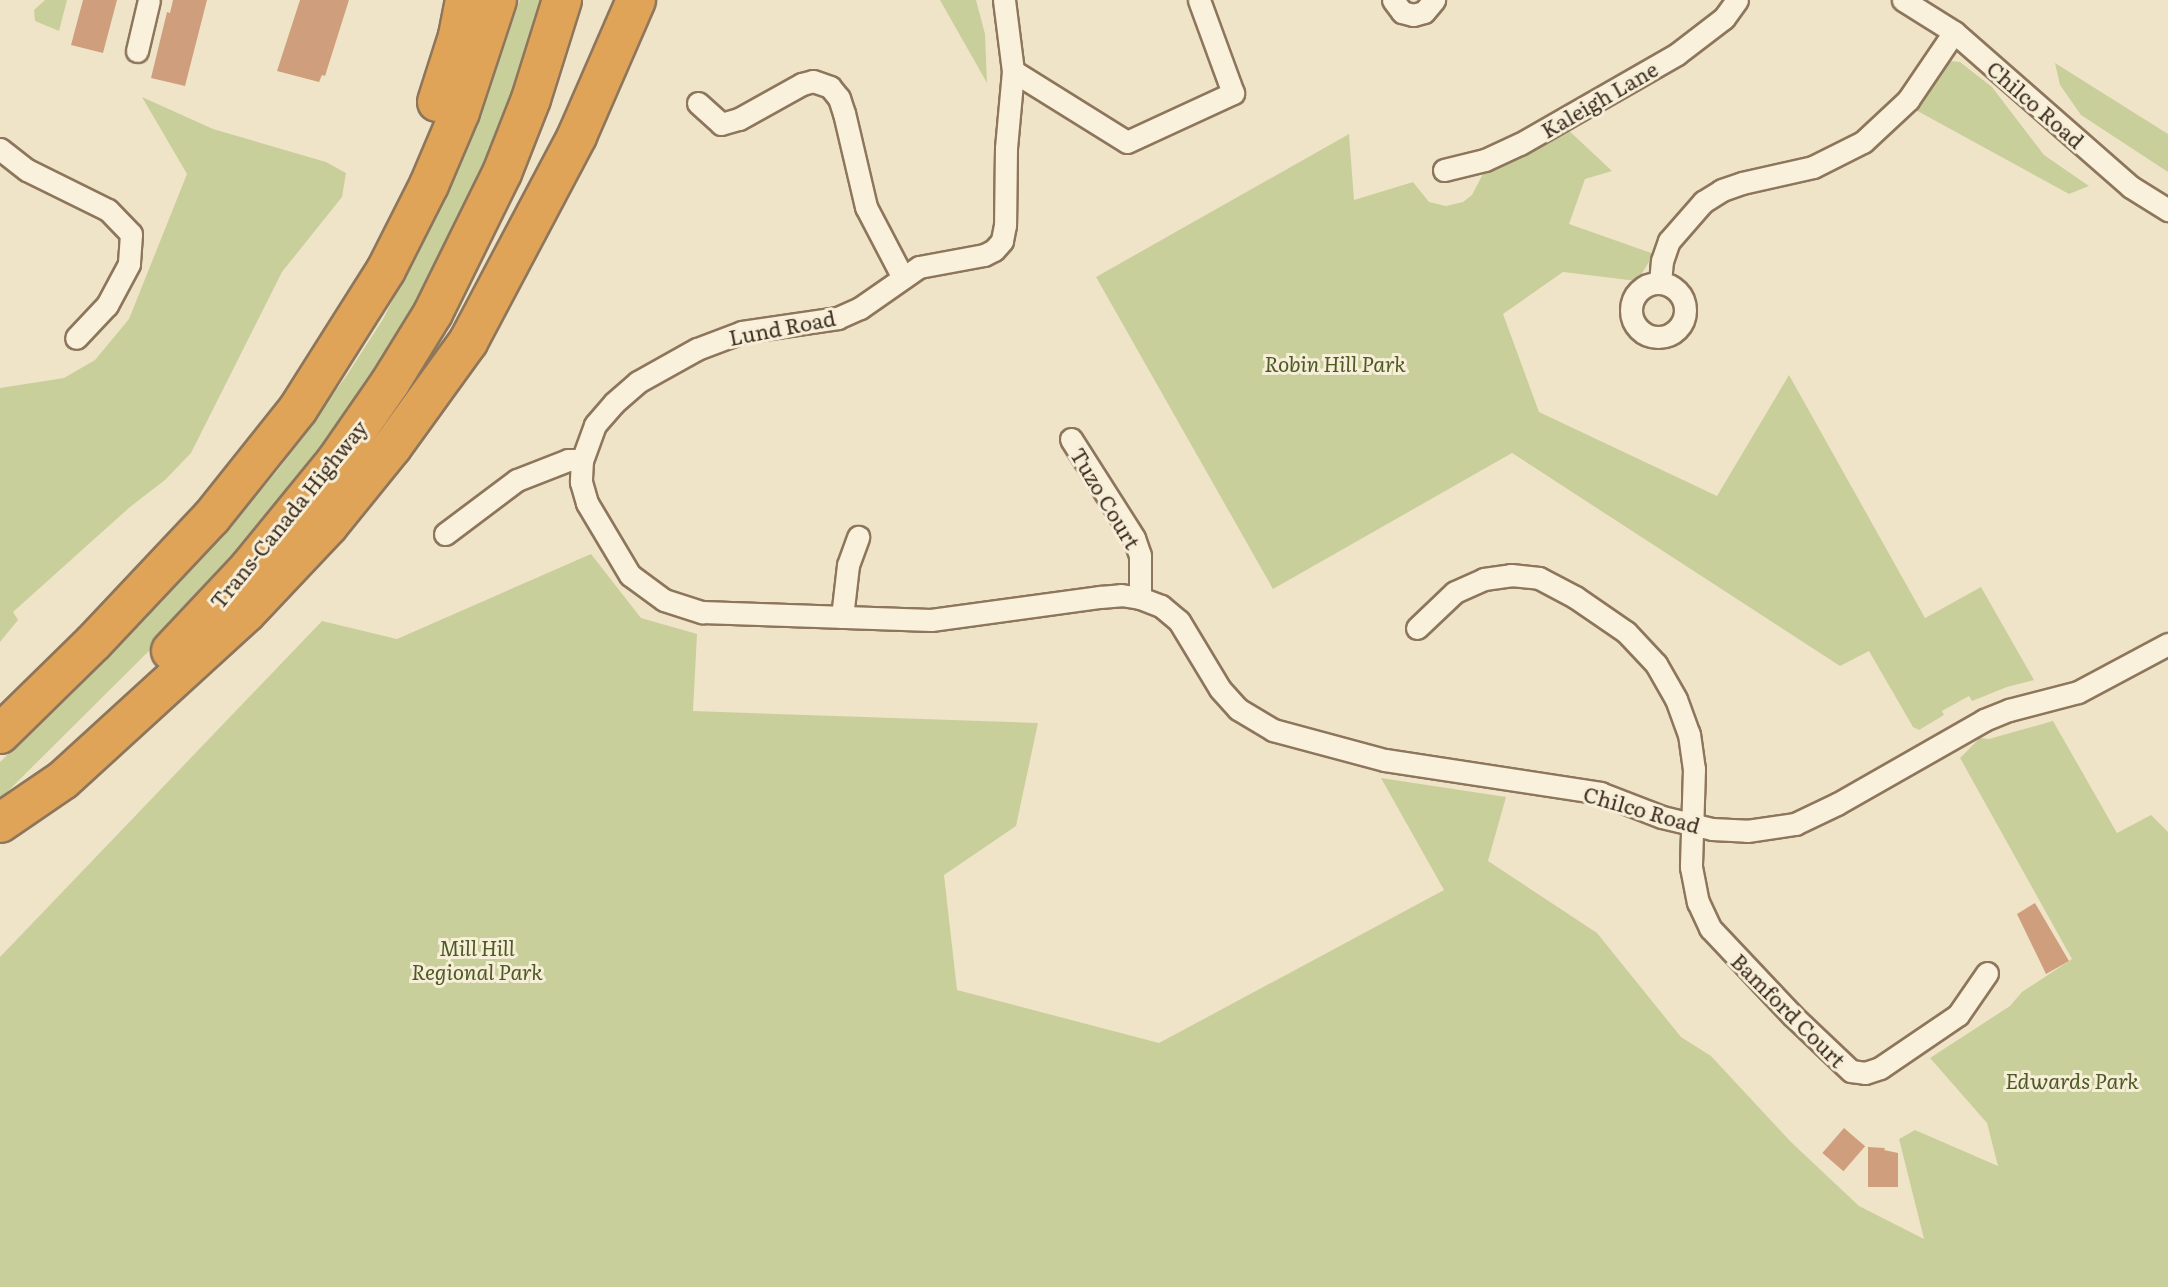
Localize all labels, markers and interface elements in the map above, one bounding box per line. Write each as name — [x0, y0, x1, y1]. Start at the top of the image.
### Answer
street label: Chilco Road — [1982, 55, 2090, 153]
street label: Kaleigh Lane — [1536, 56, 1662, 142]
street label: Lund Road — [727, 304, 837, 350]
park label: Robin Hill Park — [1264, 350, 1406, 376]
street label: Trans-Canada Highway — [204, 415, 372, 613]
street label: Tuzo Court — [1066, 443, 1146, 553]
street label: Chilco Road — [1581, 780, 1703, 838]
park label: Mill Hill Regional Park — [411, 934, 543, 984]
street label: Bamford Court — [1727, 948, 1851, 1072]
park label: Edwards Park — [2005, 1067, 2139, 1093]

